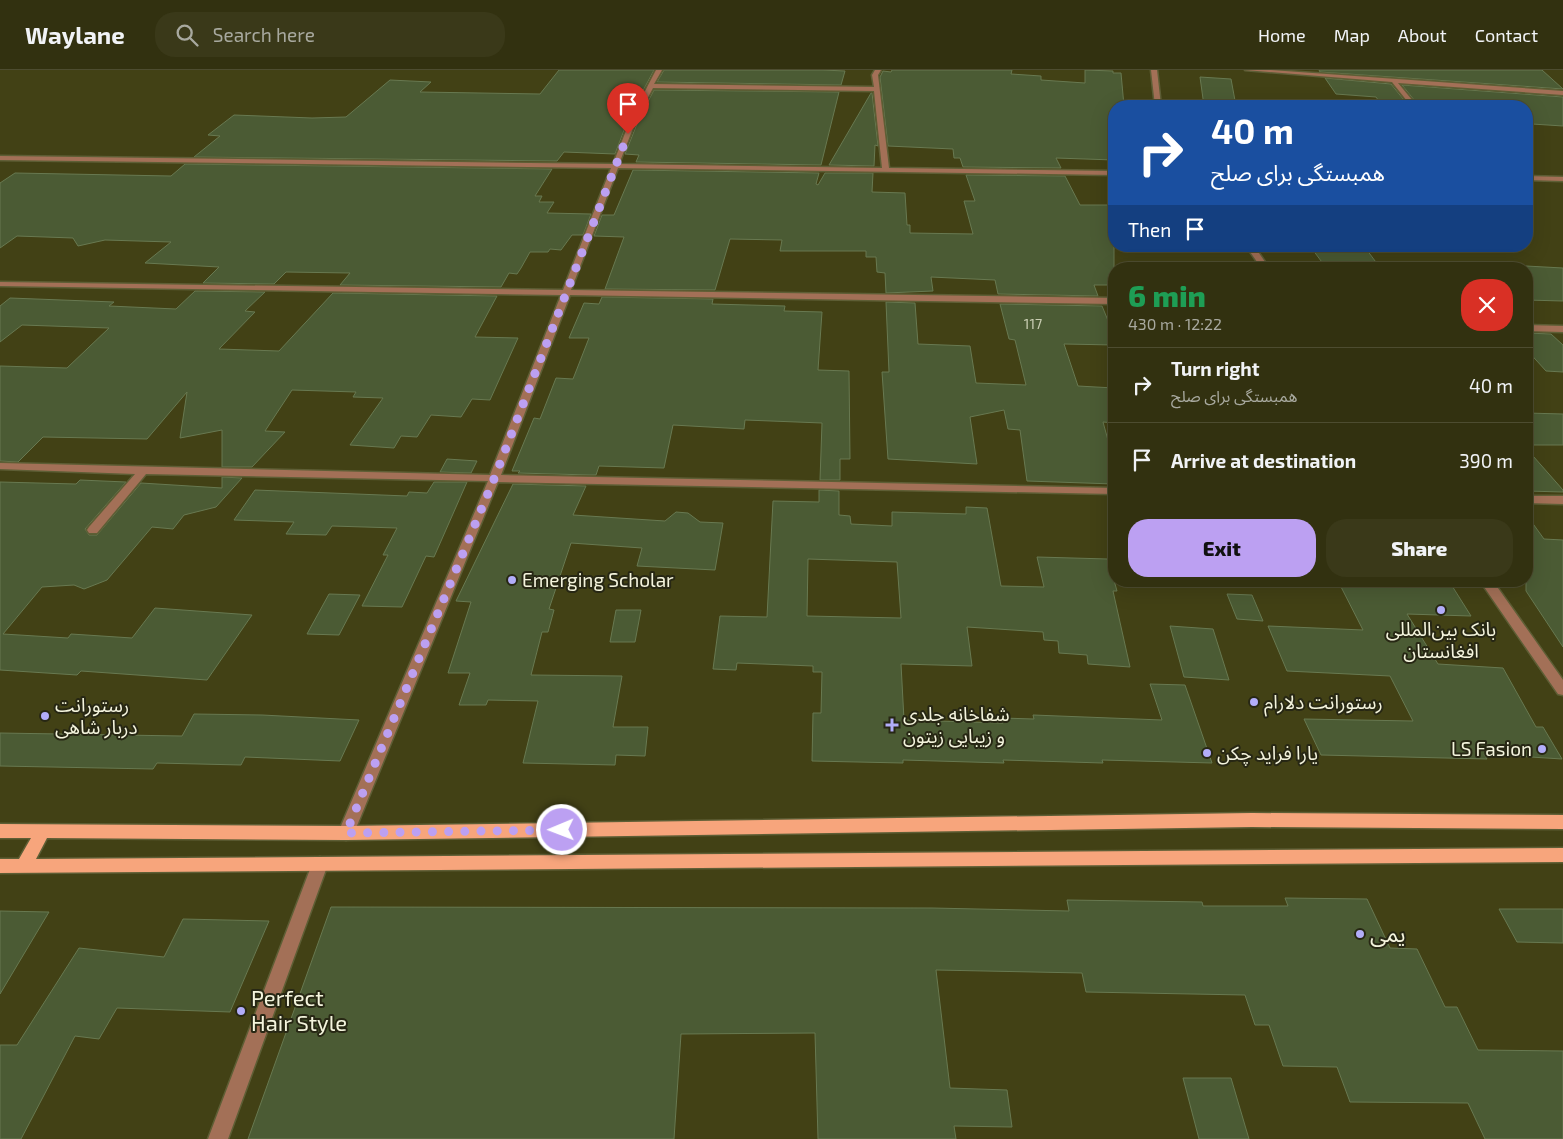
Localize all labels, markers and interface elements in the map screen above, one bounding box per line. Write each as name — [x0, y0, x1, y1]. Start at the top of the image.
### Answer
search box — [155, 12, 505, 57]
text: Waylane — [25, 20, 125, 49]
icon: search — [173, 21, 201, 49]
text: Search here — [213, 23, 315, 46]
text: Home — [1258, 24, 1306, 46]
text: Map — [1334, 24, 1370, 46]
text: About — [1398, 24, 1447, 46]
text: Contact — [1475, 24, 1538, 46]
pin — [607, 83, 649, 134]
icon: arrive — [614, 90, 642, 118]
text: 40 m — [1211, 109, 1294, 151]
icon: right — [1128, 120, 1193, 185]
text: همبستگی برای صلح — [1211, 159, 1385, 185]
icon: arrive — [1181, 215, 1209, 243]
text: Then — [1128, 218, 1171, 241]
text: 6 min — [1128, 277, 1206, 313]
button: close — [1461, 279, 1513, 331]
text: 430 m · 12:22 — [1128, 314, 1222, 333]
house number: 117 — [1024, 315, 1042, 332]
text: Turn right — [1171, 357, 1259, 380]
icon: right — [1128, 371, 1156, 399]
text: 40 m — [1469, 374, 1513, 397]
text: همبستگی برای صلح — [1171, 386, 1297, 405]
icon: arrive — [1128, 446, 1156, 474]
text: Arrive at destination — [1171, 449, 1356, 472]
text: 390 m — [1459, 449, 1513, 472]
button: Exit — [1128, 519, 1316, 577]
button: Share — [1326, 519, 1513, 577]
place label: Emerging Scholar — [522, 568, 674, 591]
marker: Emerging Scholar — [506, 574, 518, 586]
marker: بانک بین‌المللی افغانستان — [1435, 604, 1447, 616]
place label: بانک بین‌المللی افغانستان — [1386, 617, 1496, 662]
place label: رستورانت دلارام — [1264, 690, 1383, 717]
place label: رستورانت دربار شاهی — [55, 693, 138, 739]
marker: رستورانت دلارام — [1248, 696, 1260, 708]
place label: شفاخانه جلدی و زیبایی زیتون — [903, 702, 1010, 748]
marker: رستورانت دربار شاهی — [39, 710, 51, 722]
marker: شفاخانه جلدی و زیبایی زیتون — [885, 718, 899, 732]
place label: LS Fasion — [1451, 737, 1532, 760]
place label: یارا فراید چکن — [1217, 741, 1318, 766]
marker: LS Fasion — [1536, 743, 1548, 755]
marker: یارا فراید چکن — [1201, 747, 1213, 759]
position arrow — [535, 803, 587, 855]
place label: یمی — [1370, 920, 1406, 947]
marker: یمی — [1354, 928, 1366, 940]
place label: Perfect Hair Style — [251, 984, 347, 1035]
marker: Perfect Hair Style — [235, 1005, 247, 1017]

